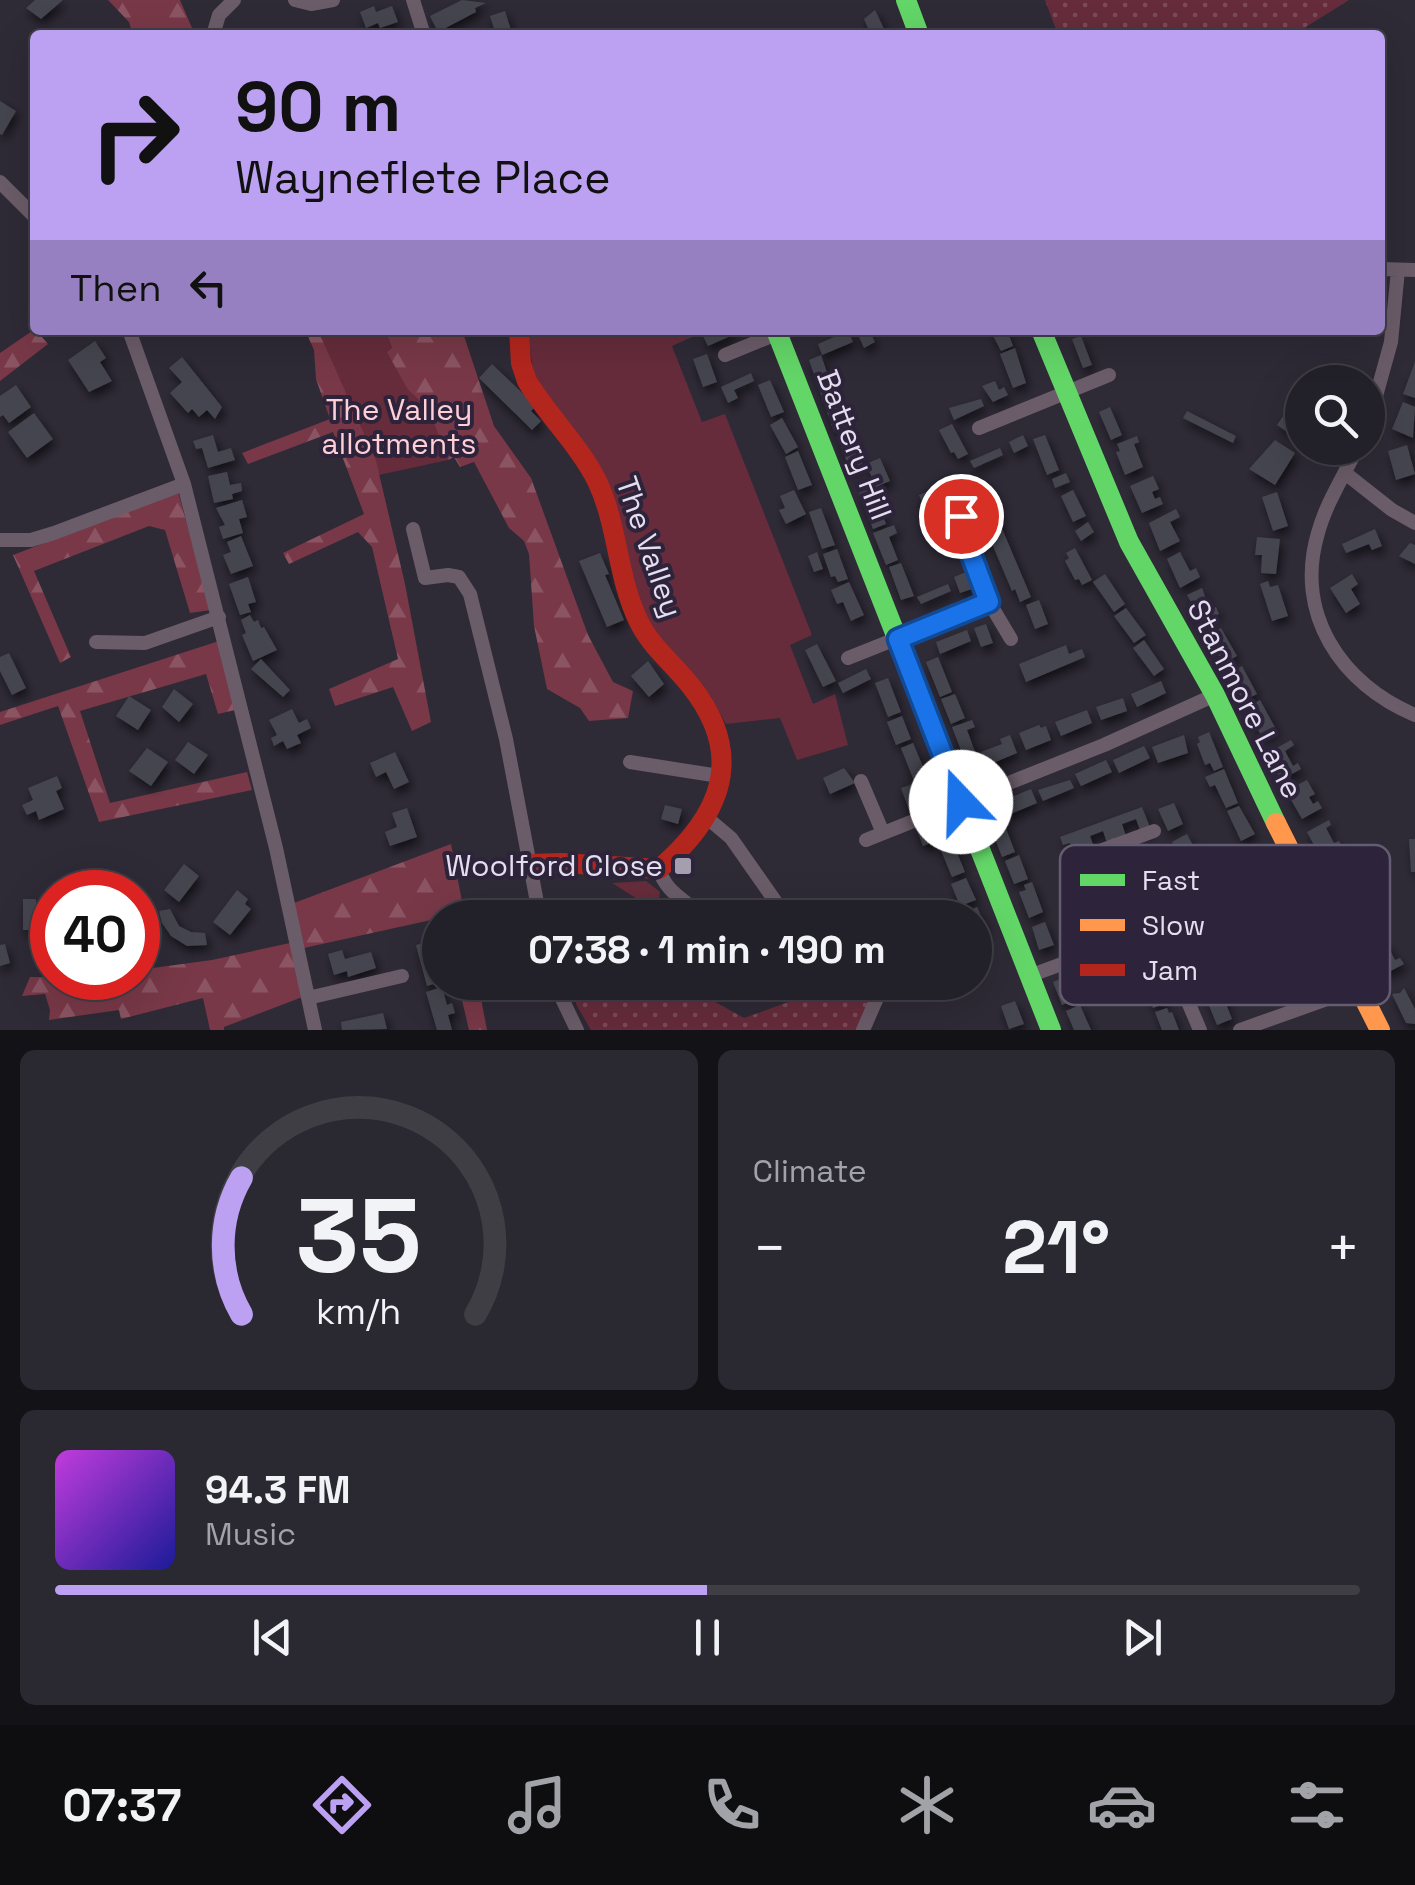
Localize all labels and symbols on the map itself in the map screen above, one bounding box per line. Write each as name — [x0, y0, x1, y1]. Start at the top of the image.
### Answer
street label: Battery Hill — [808, 364, 901, 525]
park label: The Valley allotments — [322, 390, 476, 463]
street label: The Valley — [607, 471, 692, 623]
pin — [919, 474, 1004, 559]
street label: Stanmore Lane — [1179, 593, 1312, 805]
position arrow — [909, 750, 1013, 854]
legend — [1060, 845, 1390, 1005]
place label: Woolford Close — [445, 846, 663, 885]
marker: Woolford Close — [672, 855, 694, 877]
text: Fast — [1142, 862, 1200, 898]
speed limit sign: 40 — [30, 870, 160, 1000]
text: Slow — [1142, 907, 1205, 943]
text: Jam — [1142, 952, 1198, 988]

